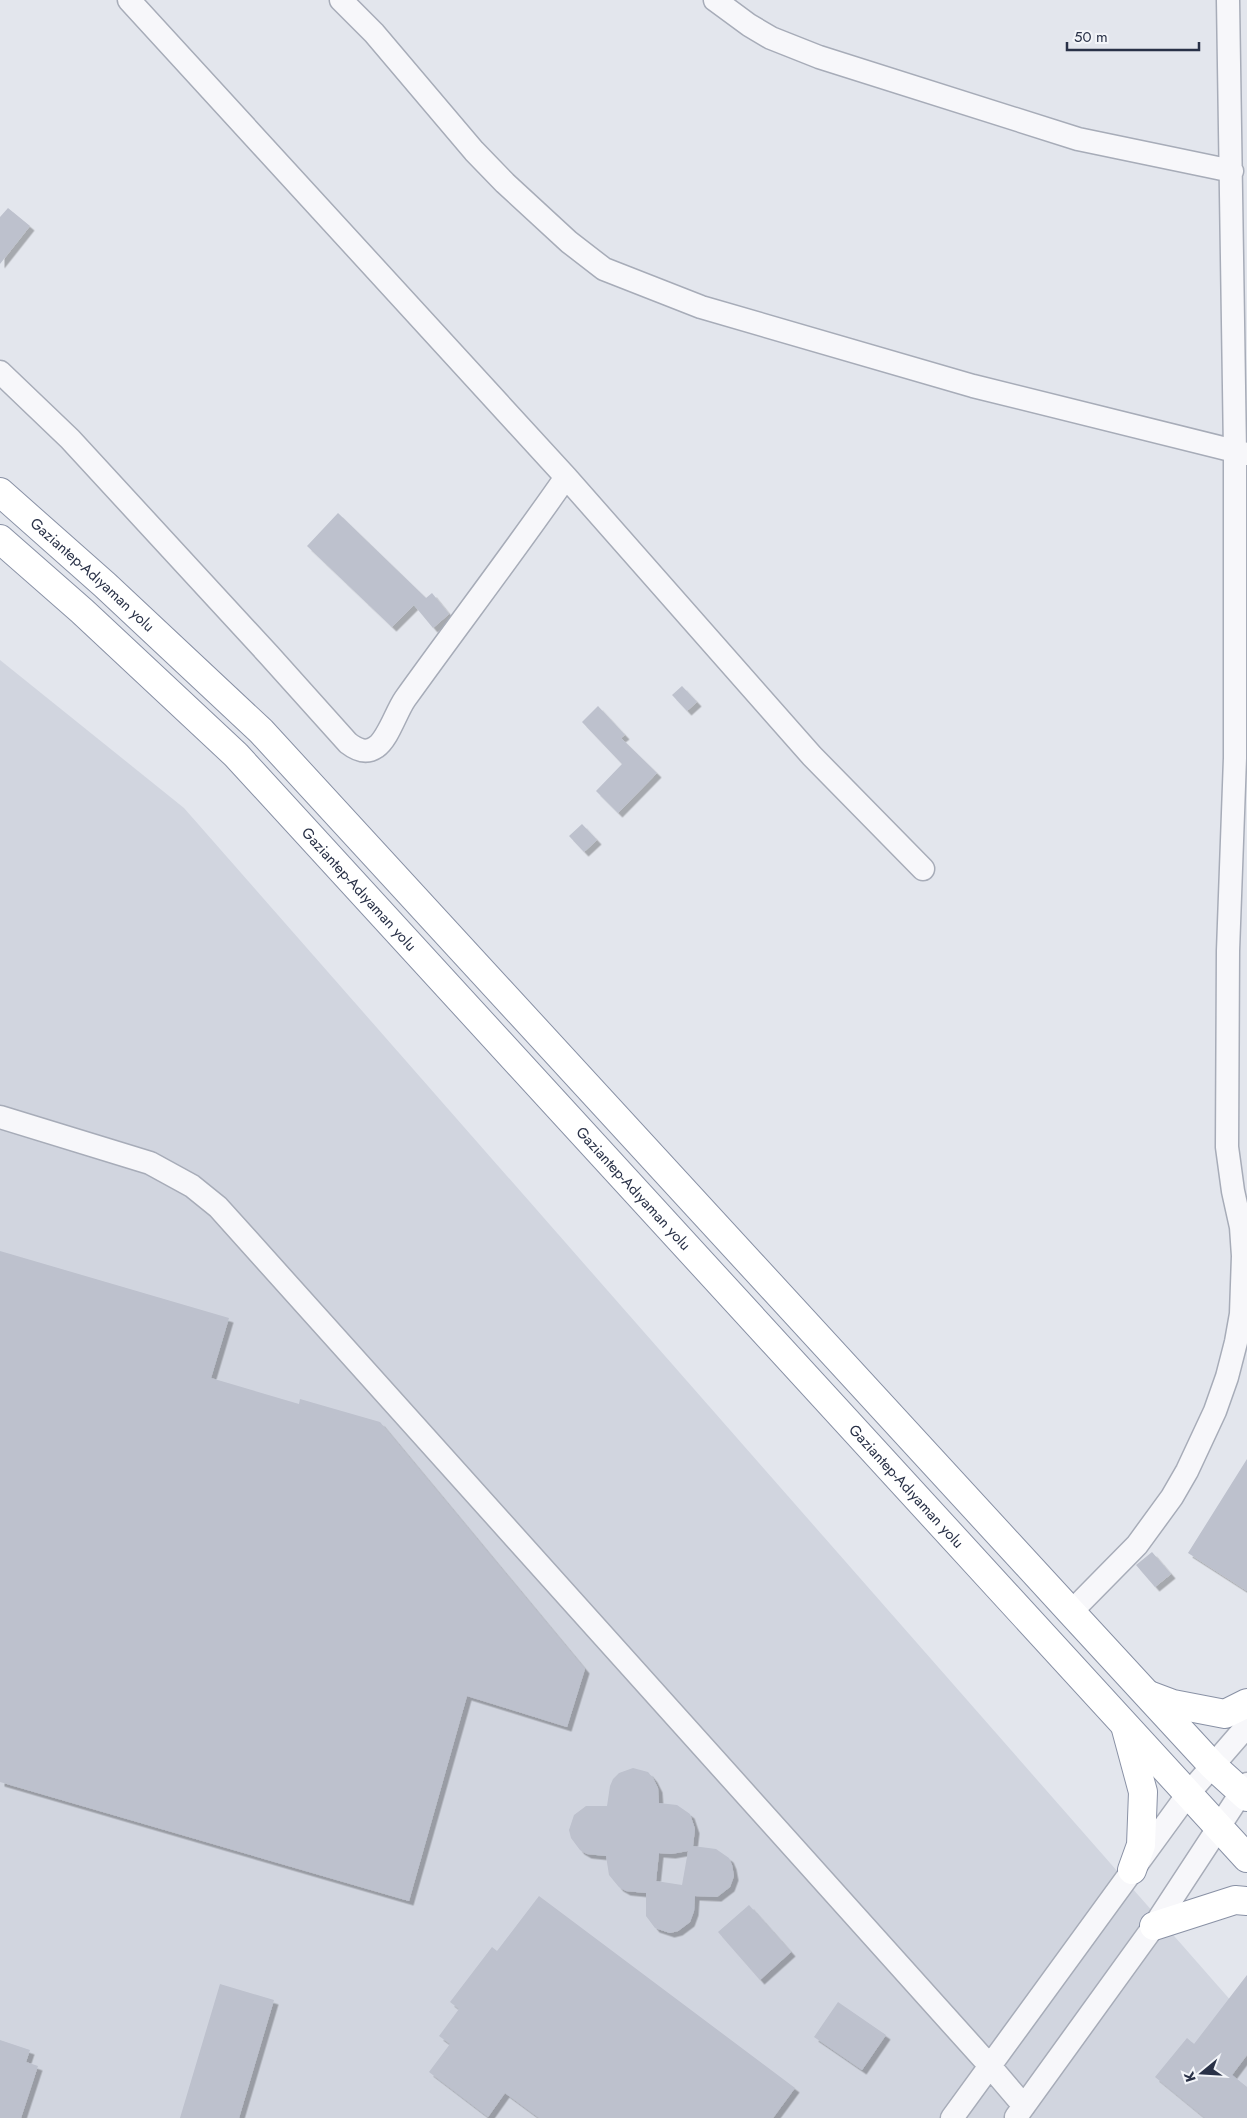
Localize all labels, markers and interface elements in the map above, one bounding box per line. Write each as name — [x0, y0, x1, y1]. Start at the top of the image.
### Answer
scale bar — [1067, 20, 1200, 52]
text: 50 m — [1074, 26, 1108, 48]
street label: Gaziantep-Adıyaman yolu — [25, 513, 160, 637]
street label: Gaziantep-Adıyaman yolu — [296, 822, 422, 956]
street label: Gaziantep-Adıyaman yolu — [571, 1122, 696, 1255]
street label: Gaziantep-Adıyaman yolu — [844, 1419, 969, 1553]
north arrow — [1177, 2048, 1227, 2098]
text: K — [1179, 2069, 1201, 2085]

